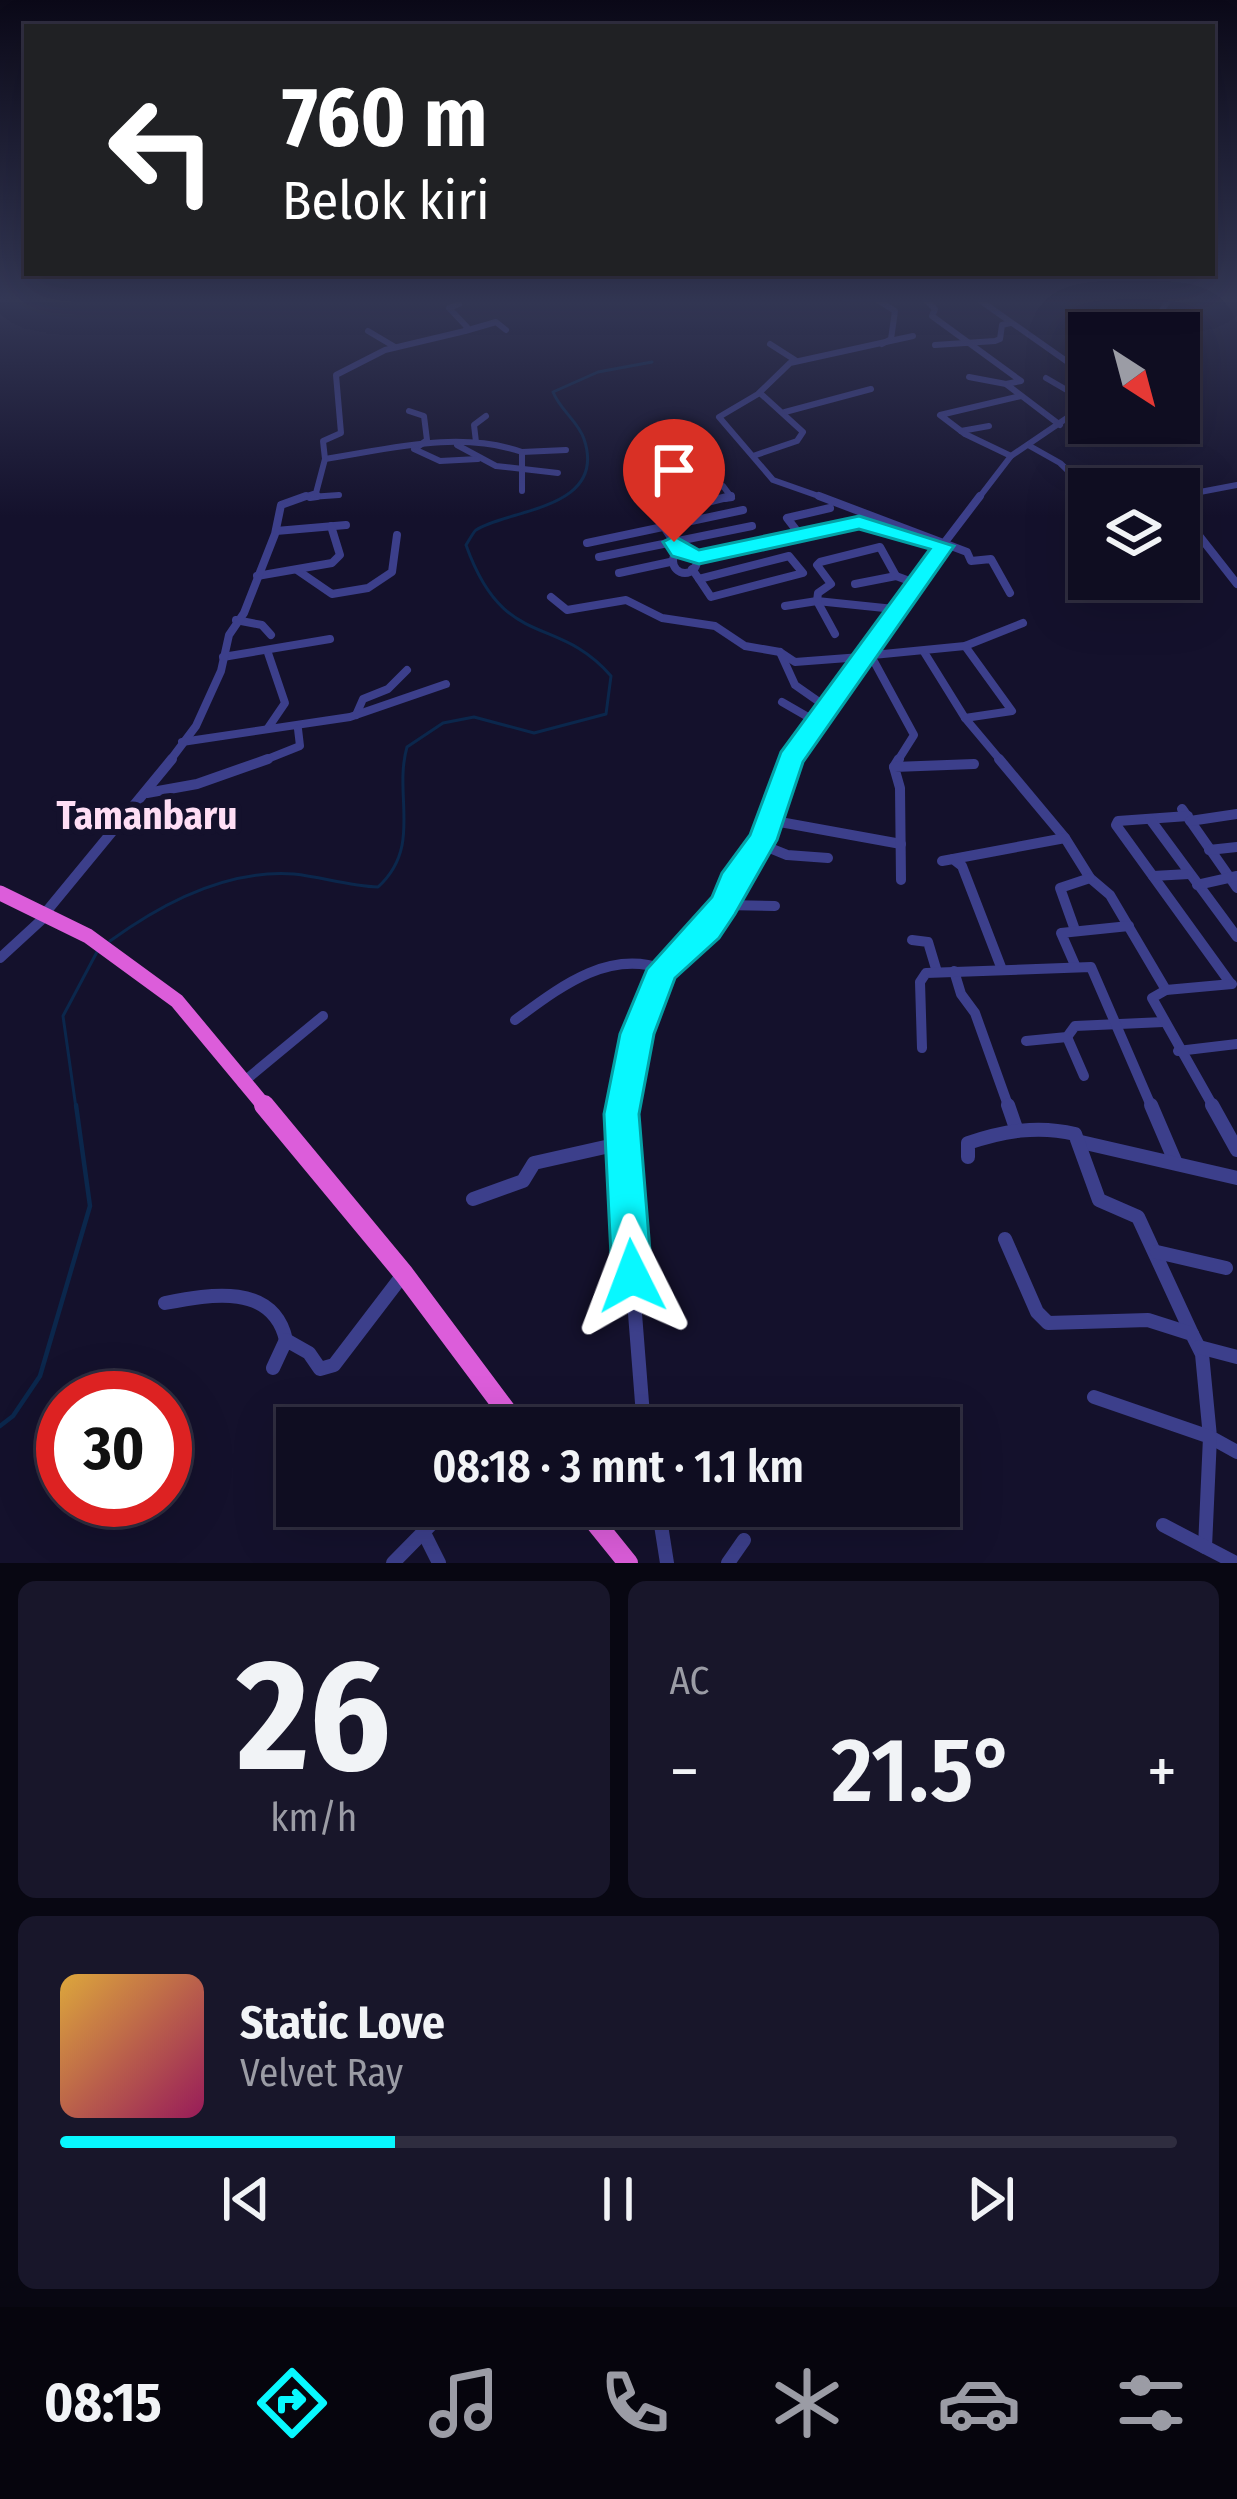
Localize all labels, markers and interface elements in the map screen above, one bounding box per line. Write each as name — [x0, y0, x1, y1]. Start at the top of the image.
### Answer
text: 760 m — [282, 67, 488, 168]
icon: left — [84, 72, 240, 228]
text: Belok kiri — [282, 169, 490, 233]
north arrow — [1068, 312, 1200, 444]
map controls — [1068, 312, 1200, 600]
pin — [623, 419, 725, 542]
icon: arrive — [641, 437, 707, 503]
button: layers — [1068, 468, 1200, 600]
district label: Tamanbaru — [57, 793, 237, 839]
position arrow — [569, 1213, 695, 1339]
speed limit sign: 30 — [36, 1371, 192, 1527]
text: 08:18 · 3 mnt · 1.1 km — [432, 1440, 804, 1494]
text: 26 — [237, 1623, 391, 1810]
text: AC — [670, 1658, 709, 1704]
text: 21.5° — [832, 1717, 1015, 1825]
text: − — [670, 1732, 699, 1811]
text: + — [1147, 1732, 1177, 1811]
text: km/h — [270, 1795, 357, 1841]
text: Static Love — [240, 1996, 445, 2050]
text: Velvet Ray — [240, 2050, 403, 2096]
icon: previous — [213, 2166, 279, 2232]
icon: pause — [585, 2166, 651, 2232]
icon: next — [958, 2166, 1024, 2232]
icon: directions — [250, 2361, 334, 2445]
icon: music — [422, 2361, 506, 2445]
icon: phone — [593, 2361, 677, 2445]
icon: climate — [765, 2361, 849, 2445]
icon: car — [937, 2361, 1021, 2445]
icon: filters — [1109, 2361, 1193, 2445]
text: 08:15 — [44, 2371, 162, 2435]

